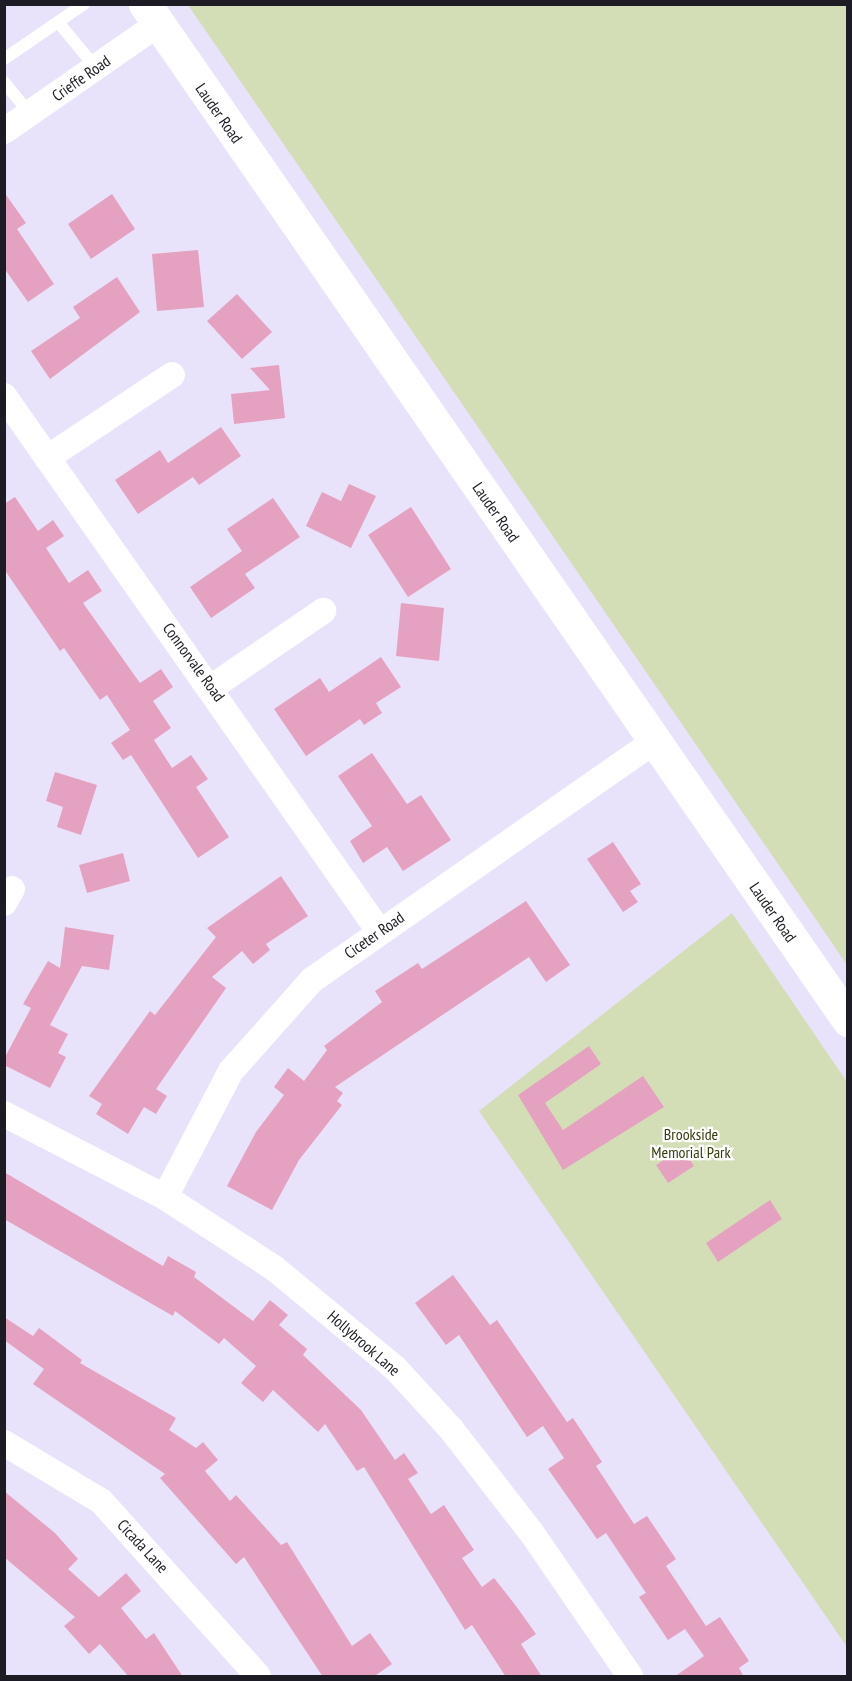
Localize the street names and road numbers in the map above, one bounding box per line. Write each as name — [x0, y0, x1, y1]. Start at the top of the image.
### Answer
street label: Crieffe Road — [48, 51, 114, 105]
street label: Lauder Road — [192, 79, 246, 147]
street label: Lauder Road — [469, 478, 523, 546]
street label: Connorvale Road — [159, 619, 229, 705]
street label: Lauder Road — [746, 878, 800, 946]
street label: Ciceter Road — [340, 907, 408, 963]
street label: Hollybrook Lane — [324, 1306, 404, 1380]
street label: Cicada Lane — [113, 1515, 173, 1577]

